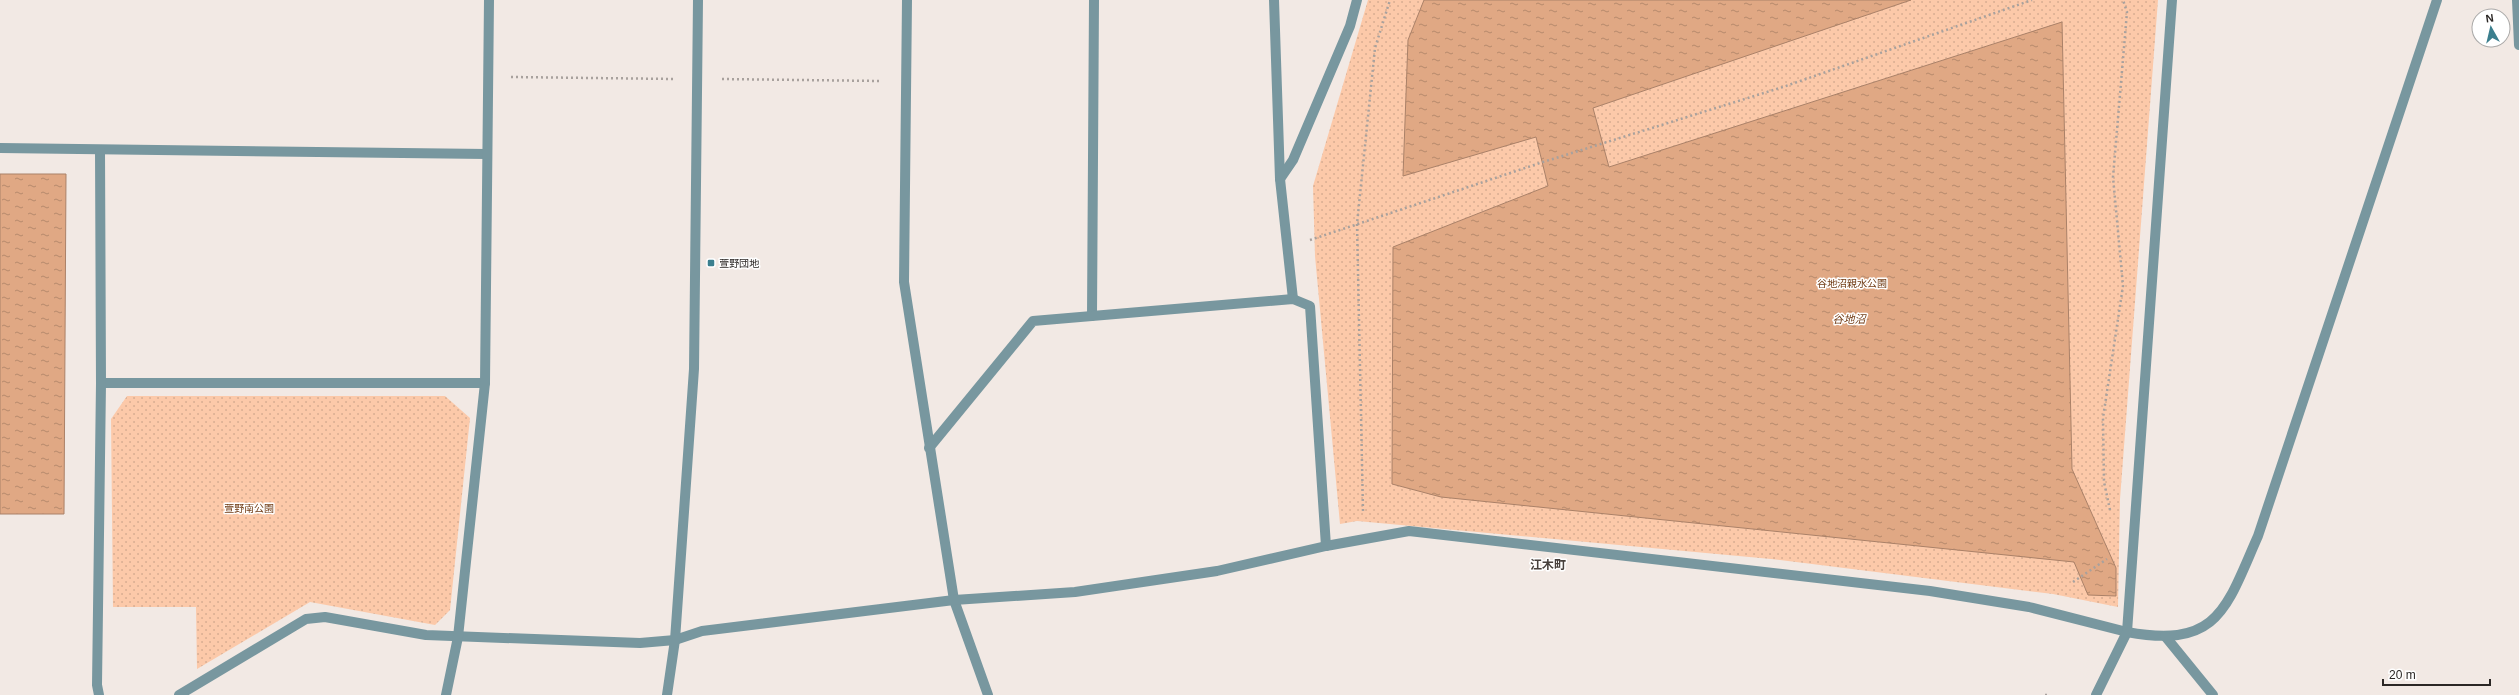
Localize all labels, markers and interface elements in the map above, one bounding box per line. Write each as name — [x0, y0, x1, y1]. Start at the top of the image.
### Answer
north arrow — [2471, 8, 2511, 48]
text: N — [2485, 12, 2494, 25]
marker: 萱野団地 — [706, 258, 716, 268]
place label: 萱野団地 — [719, 258, 760, 269]
park label: 谷地沼親水公園 — [1817, 278, 1887, 289]
water label: 谷地沼 — [1833, 313, 1867, 325]
park label: 萱野南公園 — [224, 503, 274, 514]
district label: 江木町 — [1530, 558, 1566, 572]
scale bar — [2383, 661, 2490, 687]
text: 20 m — [2389, 668, 2416, 682]

